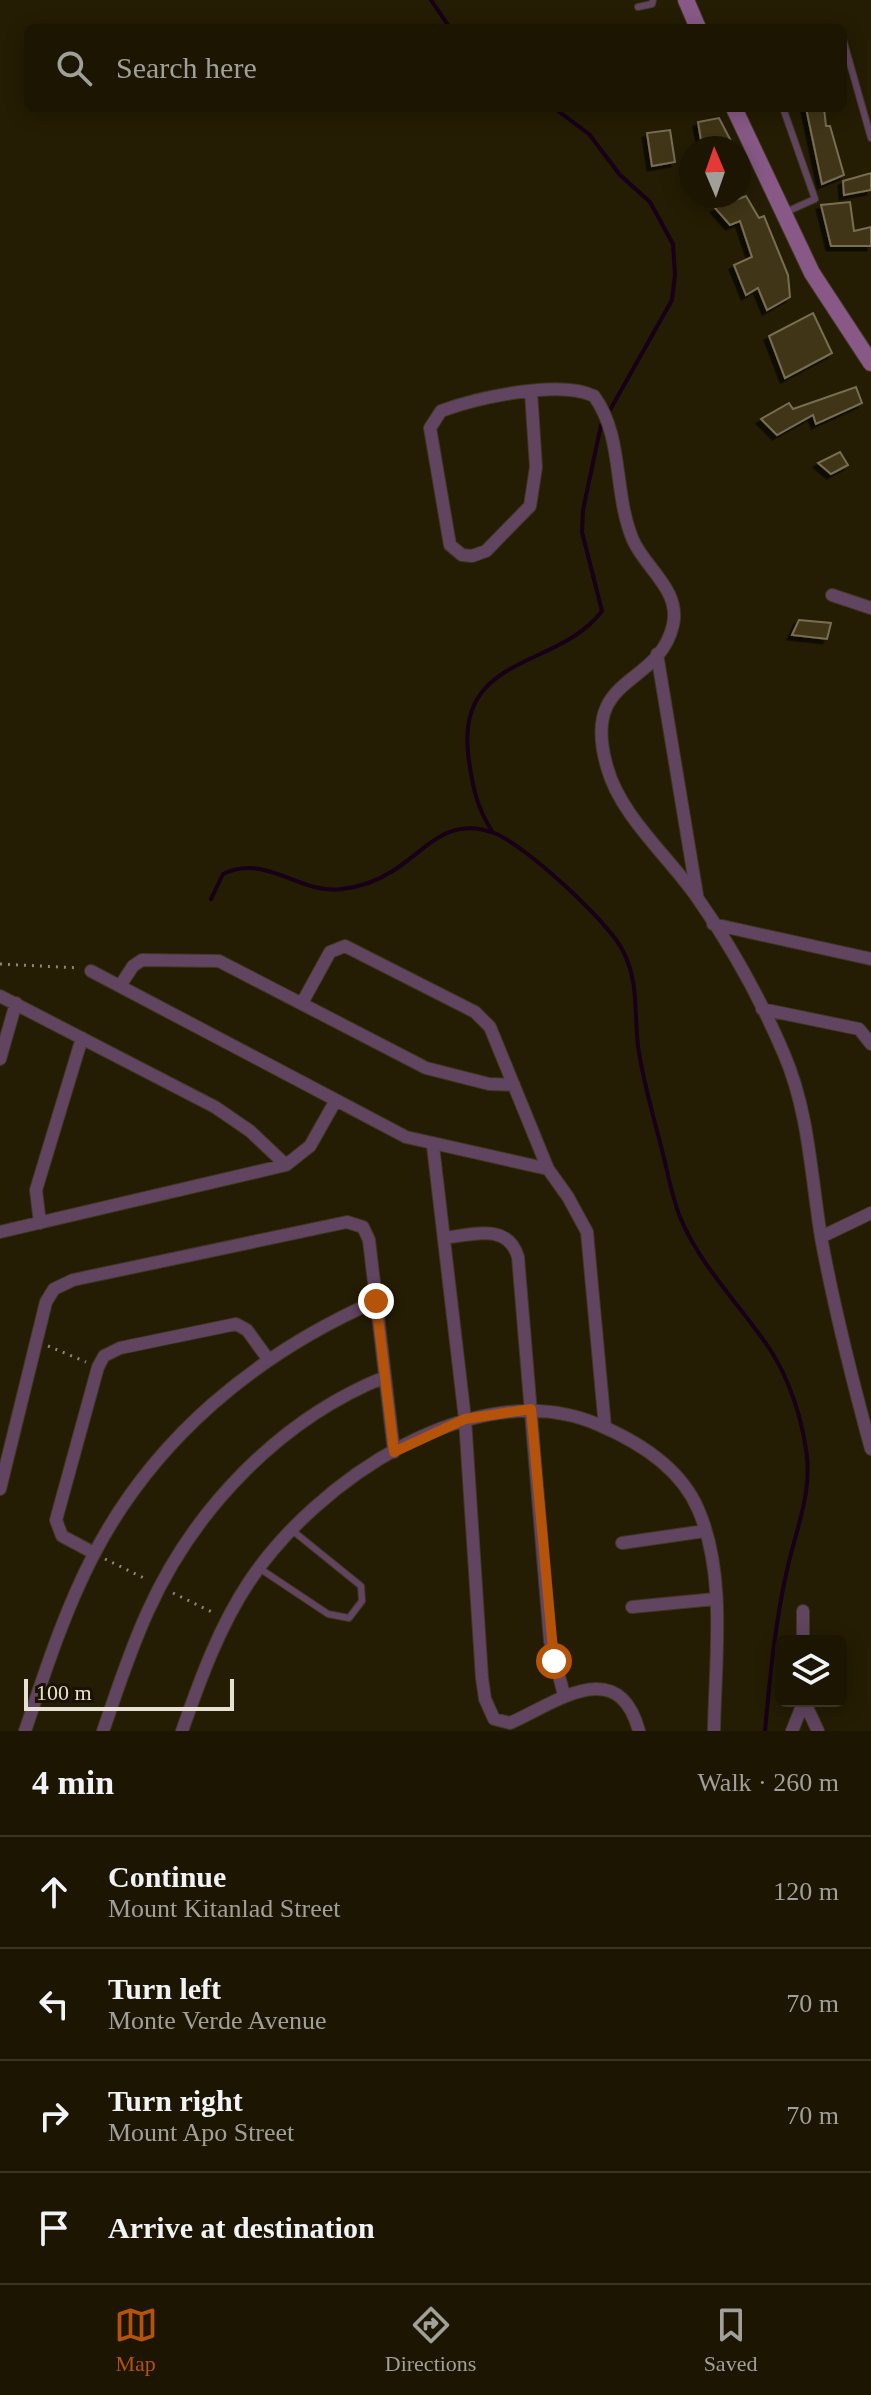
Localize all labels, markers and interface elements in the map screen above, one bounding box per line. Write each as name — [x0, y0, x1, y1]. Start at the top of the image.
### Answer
search box — [24, 24, 847, 112]
icon: search — [52, 46, 96, 90]
text: Search here — [116, 51, 257, 84]
north arrow — [679, 136, 751, 208]
route end — [358, 1283, 394, 1319]
map controls — [775, 1635, 847, 1707]
button: layers — [775, 1635, 847, 1707]
route start — [536, 1643, 572, 1679]
scale bar — [24, 1675, 234, 1711]
text: 100 m — [36, 1680, 92, 1705]
text: 4 min — [32, 1764, 114, 1801]
text: Walk · 260 m — [697, 1768, 839, 1797]
text: Continue — [108, 1860, 226, 1893]
icon: ahead — [32, 1870, 76, 1914]
text: 120 m — [773, 1877, 839, 1906]
text: Mount Kitanlad Street — [108, 1894, 341, 1923]
text: Turn left — [108, 1972, 221, 2005]
icon: left — [32, 1982, 76, 2026]
text: 70 m — [786, 1989, 839, 2018]
text: Monte Verde Avenue — [108, 2006, 327, 2035]
text: Turn right — [108, 2084, 243, 2117]
icon: right — [32, 2094, 76, 2138]
text: 70 m — [786, 2101, 839, 2130]
text: Mount Apo Street — [108, 2118, 294, 2147]
icon: arrive — [32, 2206, 76, 2250]
text: Arrive at destination — [108, 2211, 375, 2244]
tab: Map — [114, 2303, 158, 2377]
tab: Directions — [385, 2303, 476, 2377]
tab: Saved — [704, 2303, 757, 2377]

